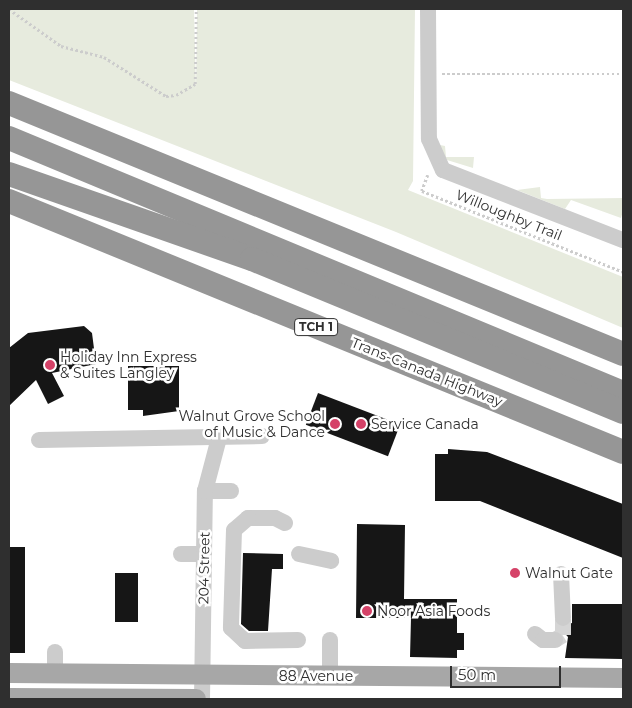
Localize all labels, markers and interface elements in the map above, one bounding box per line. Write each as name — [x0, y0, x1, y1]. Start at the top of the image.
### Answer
street label: Willoughby Trail — [453, 186, 565, 244]
road number: TCH 1 — [294, 318, 338, 337]
street label: Trans-Canada Highway — [349, 334, 505, 410]
place label: Holiday Inn Express & Suites Langley — [60, 349, 197, 382]
marker: Holiday Inn Express & Suites Langley — [44, 359, 56, 371]
place label: Walnut Grove School of Music & Dance — [178, 408, 325, 441]
place label: Service Canada — [371, 416, 479, 432]
marker: Walnut Grove School of Music & Dance — [329, 418, 341, 430]
marker: Service Canada — [355, 418, 367, 430]
street label: 204 Street — [195, 532, 213, 604]
place label: Walnut Gate — [525, 565, 613, 581]
marker: Walnut Gate — [509, 567, 521, 579]
place label: Noor Asia Foods — [377, 603, 490, 619]
marker: Noor Asia Foods — [361, 605, 373, 617]
scale bar — [452, 656, 563, 688]
text: 50 m — [458, 665, 496, 684]
street label: 88 Avenue — [279, 668, 353, 684]

